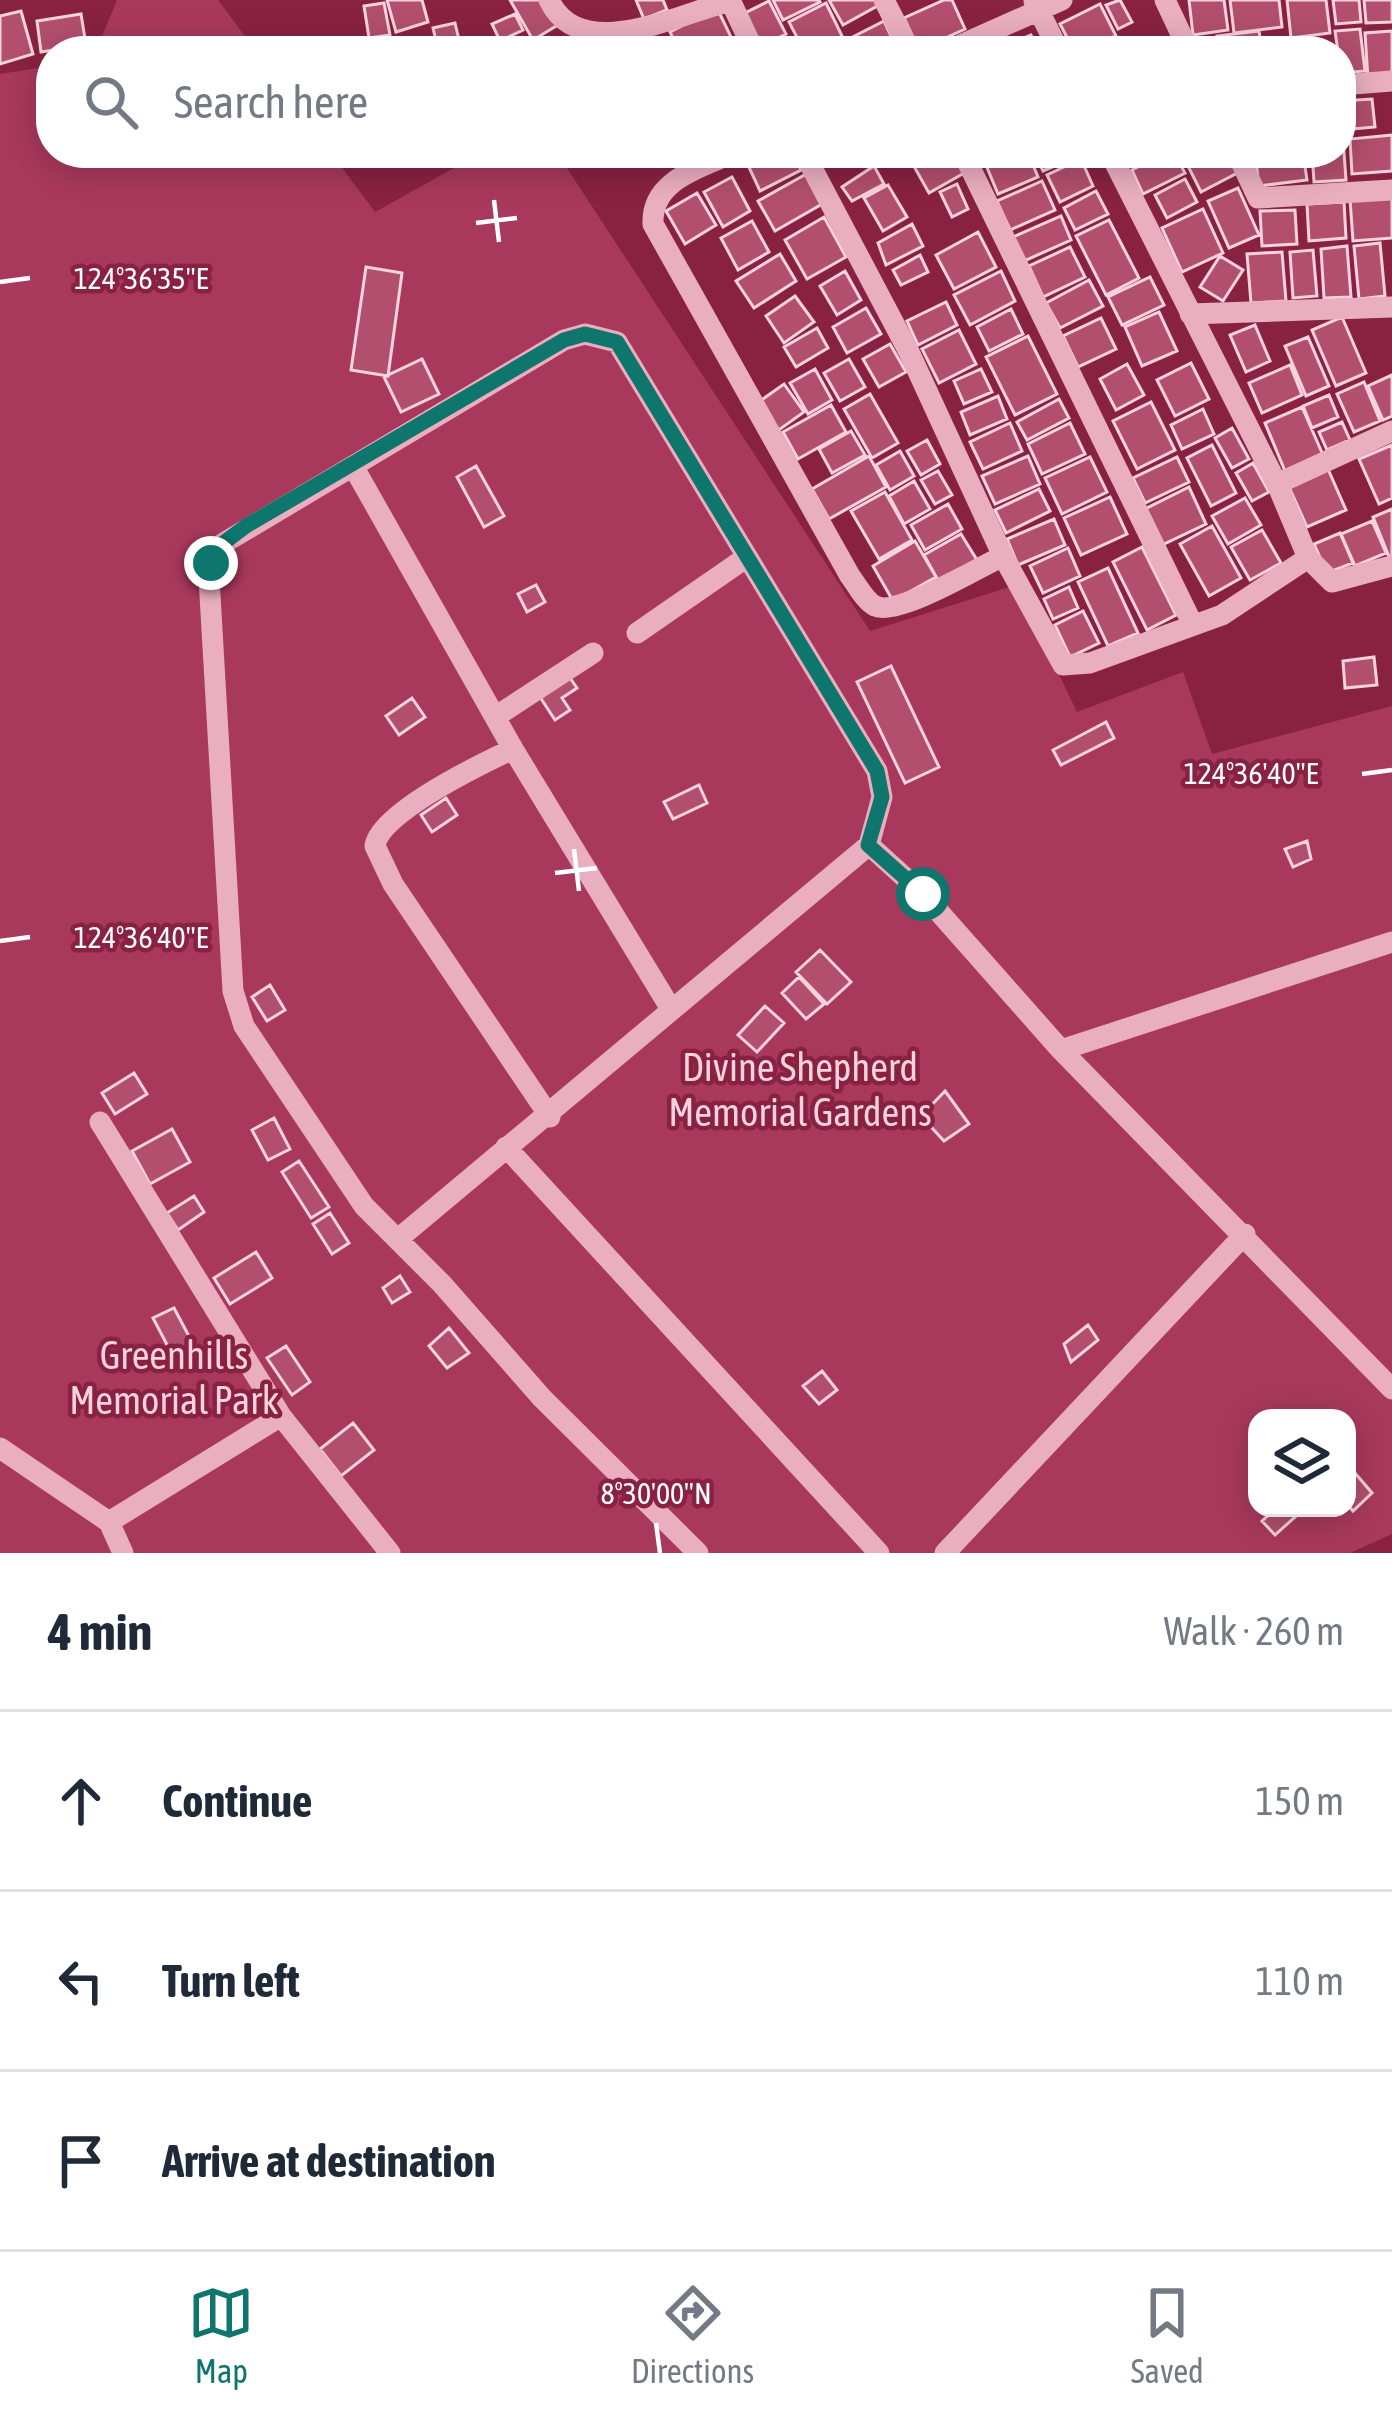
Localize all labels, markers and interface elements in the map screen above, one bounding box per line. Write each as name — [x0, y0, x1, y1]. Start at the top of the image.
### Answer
search box — [36, 36, 1356, 168]
icon: search — [78, 69, 144, 135]
text: Search here — [174, 76, 368, 128]
text: 124°36'35"E — [74, 261, 208, 295]
route end — [184, 536, 238, 590]
text: 124°36'40"E — [1184, 756, 1318, 790]
route start — [896, 867, 950, 921]
text: 124°36'40"E — [74, 920, 208, 954]
park label: Divine Shepherd Memorial Gardens — [668, 1045, 932, 1134]
park label: Greenhills Memorial Park — [69, 1333, 279, 1422]
map controls — [1248, 1409, 1356, 1517]
button: layers — [1248, 1409, 1356, 1517]
text: 8°30'00"N — [600, 1476, 712, 1510]
text: 4 min — [48, 1602, 152, 1661]
text: Walk · 260 m — [1164, 1609, 1344, 1653]
icon: ahead — [48, 1768, 114, 1834]
text: Continue — [162, 1775, 313, 1827]
text: 150 m — [1256, 1779, 1344, 1823]
icon: left — [48, 1948, 114, 2014]
text: Turn left — [162, 1955, 300, 2007]
text: 110 m — [1256, 1959, 1344, 2003]
icon: arrive — [48, 2128, 114, 2194]
text: Arrive at destination — [162, 2135, 496, 2187]
tab: Map — [188, 2280, 254, 2390]
tab: Directions — [631, 2280, 754, 2390]
tab: Saved — [1131, 2280, 1204, 2390]

